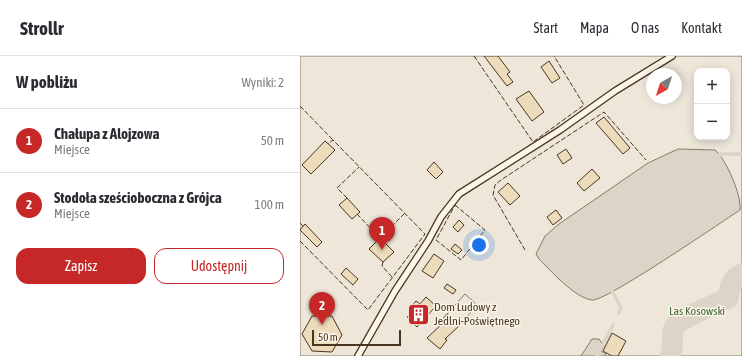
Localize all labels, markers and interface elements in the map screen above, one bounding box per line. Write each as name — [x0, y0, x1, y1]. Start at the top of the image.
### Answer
text: Strollr — [20, 17, 64, 39]
text: Start — [533, 20, 558, 36]
text: Mapa — [580, 20, 609, 36]
text: O nas — [631, 20, 659, 36]
text: Kontakt — [681, 20, 722, 36]
north arrow — [646, 68, 682, 104]
map controls — [694, 68, 730, 140]
button: + — [694, 68, 730, 104]
text: W pobliżu — [16, 72, 78, 92]
text: Wyniki: 2 — [241, 75, 284, 90]
button: − — [694, 104, 730, 140]
text: Chałupa z Alojzowa — [54, 125, 159, 142]
text: 1 — [26, 133, 32, 148]
text: 50 m — [261, 133, 284, 148]
text: Miejsce — [54, 142, 90, 157]
text: Stodoła sześcioboczna z Grójca — [54, 189, 222, 206]
text: 2 — [26, 197, 32, 212]
text: 100 m — [255, 197, 284, 212]
text: Miejsce — [54, 206, 90, 221]
pin: 1 — [369, 217, 395, 250]
your location — [469, 235, 489, 255]
button: Zapisz — [16, 248, 146, 284]
button: Udostępnij — [154, 248, 284, 284]
pin: 2 — [309, 292, 335, 325]
place label: Dom Ludowy z Jedlni-Poświętnego — [434, 300, 520, 328]
building icon: Dom Ludowy z Jedlni-Poświętnego — [406, 301, 432, 327]
park label: Las Kosowski — [669, 304, 725, 318]
scale bar — [312, 328, 401, 347]
text: 50 m — [318, 331, 338, 343]

